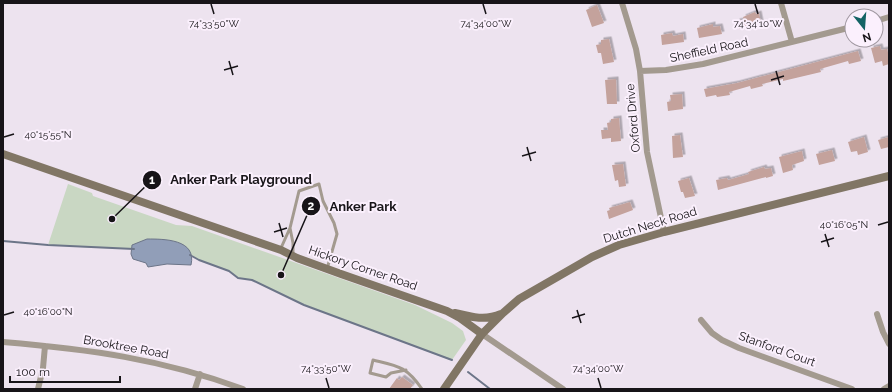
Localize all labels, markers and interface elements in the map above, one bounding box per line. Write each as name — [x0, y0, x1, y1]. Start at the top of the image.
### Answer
north arrow — [844, 8, 884, 48]
text: 74°33'50"W — [189, 18, 240, 29]
text: 74°34'00"W — [461, 18, 512, 29]
text: 74°34'10"W — [733, 18, 783, 29]
text: N — [861, 30, 873, 45]
street label: Sheffield Road — [669, 35, 749, 65]
street label: Oxford Drive — [623, 83, 643, 153]
text: 40°15'55"N — [24, 129, 72, 140]
callout: Anker Park Playground — [142, 167, 320, 192]
text: Anker Park Playground — [170, 172, 312, 187]
text: 1 — [149, 173, 155, 187]
callout: Anker Park — [301, 194, 404, 219]
text: 2 — [308, 199, 315, 213]
text: Anker Park — [330, 199, 397, 214]
street label: Dutch Neck Road — [601, 204, 699, 246]
text: 40°16'05"N — [820, 219, 868, 230]
street label: Hickory Corner Road — [307, 243, 419, 293]
text: 40°16'00"N — [23, 306, 73, 317]
street label: Stanford Court — [737, 329, 817, 369]
street label: Brooktree Road — [82, 333, 170, 361]
scale bar — [10, 358, 120, 384]
text: 74°33'50"W — [301, 363, 352, 374]
text: 74°34'00"W — [573, 363, 624, 374]
text: 100 m — [16, 365, 50, 379]

